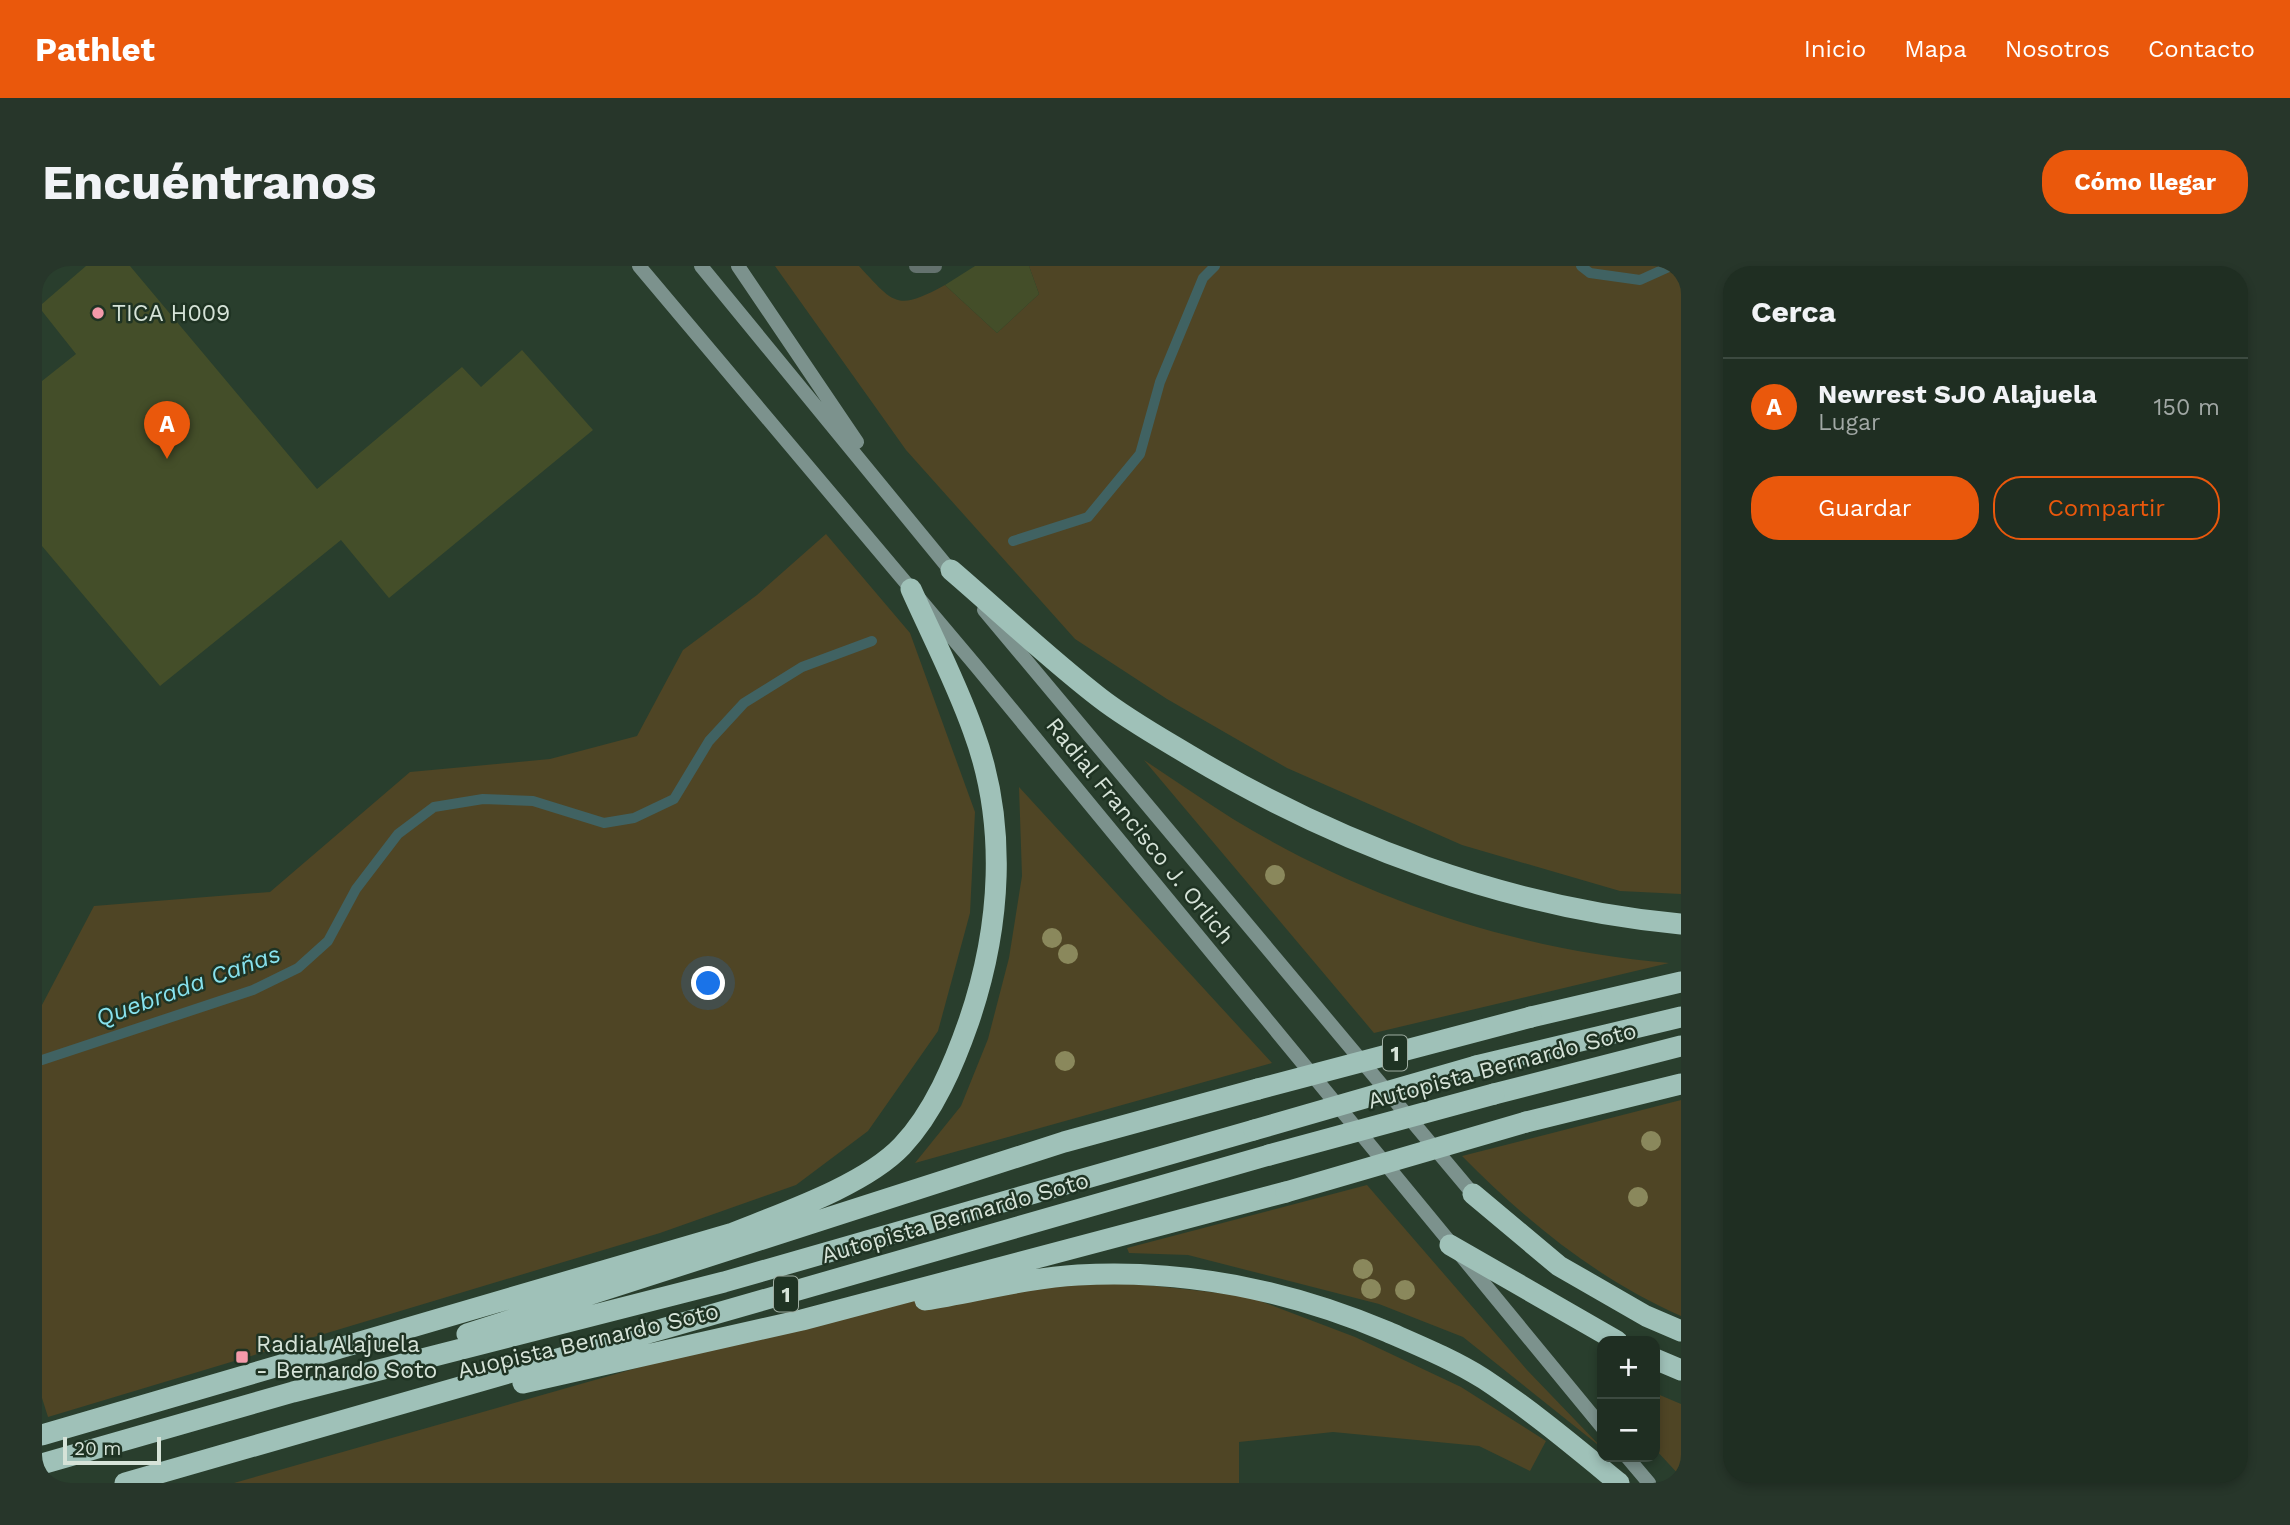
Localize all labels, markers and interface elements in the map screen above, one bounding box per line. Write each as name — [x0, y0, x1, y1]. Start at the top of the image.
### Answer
text: Pathlet — [35, 30, 155, 69]
text: Inicio — [1804, 35, 1866, 63]
text: Mapa — [1904, 35, 1967, 63]
text: Nosotros — [2005, 35, 2110, 63]
text: Contacto — [2148, 35, 2255, 63]
button: Cómo llegar — [2042, 150, 2248, 214]
text: Encuéntranos — [42, 153, 376, 211]
text: Cerca — [1751, 294, 1836, 329]
place label: TICA H009 — [112, 300, 230, 327]
marker: TICA H009 — [90, 305, 106, 321]
text: Newrest SJO Alajuela — [1818, 379, 2097, 409]
text: A — [1766, 394, 1782, 421]
text: 150 m — [2154, 394, 2220, 421]
pin: A — [144, 401, 190, 459]
text: Lugar — [1818, 409, 1880, 436]
button: Guardar — [1751, 476, 1979, 540]
button: Compartir — [1993, 476, 2220, 540]
street label: Radial Francisco J. Orlich — [1040, 712, 1240, 950]
water label: Quebrada Cañas — [92, 940, 284, 1032]
your location — [691, 966, 725, 1000]
street label: Autopista Bernardo Soto — [1365, 1017, 1639, 1115]
road number: 1 — [1383, 1036, 1407, 1070]
street label: Autopista Bernardo Soto — [818, 1167, 1092, 1269]
road number: 1 — [774, 1276, 798, 1312]
street label: Auopista Bernardo Soto — [455, 1298, 721, 1384]
place label: Radial Alajuela - Bernardo Soto — [256, 1331, 437, 1384]
map controls — [1597, 1336, 1660, 1462]
button: + — [1597, 1336, 1660, 1399]
marker: Radial Alajuela - Bernardo Soto — [234, 1349, 250, 1365]
button: − — [1597, 1399, 1660, 1462]
scale bar — [63, 1434, 161, 1466]
text: 20 m — [74, 1437, 121, 1460]

